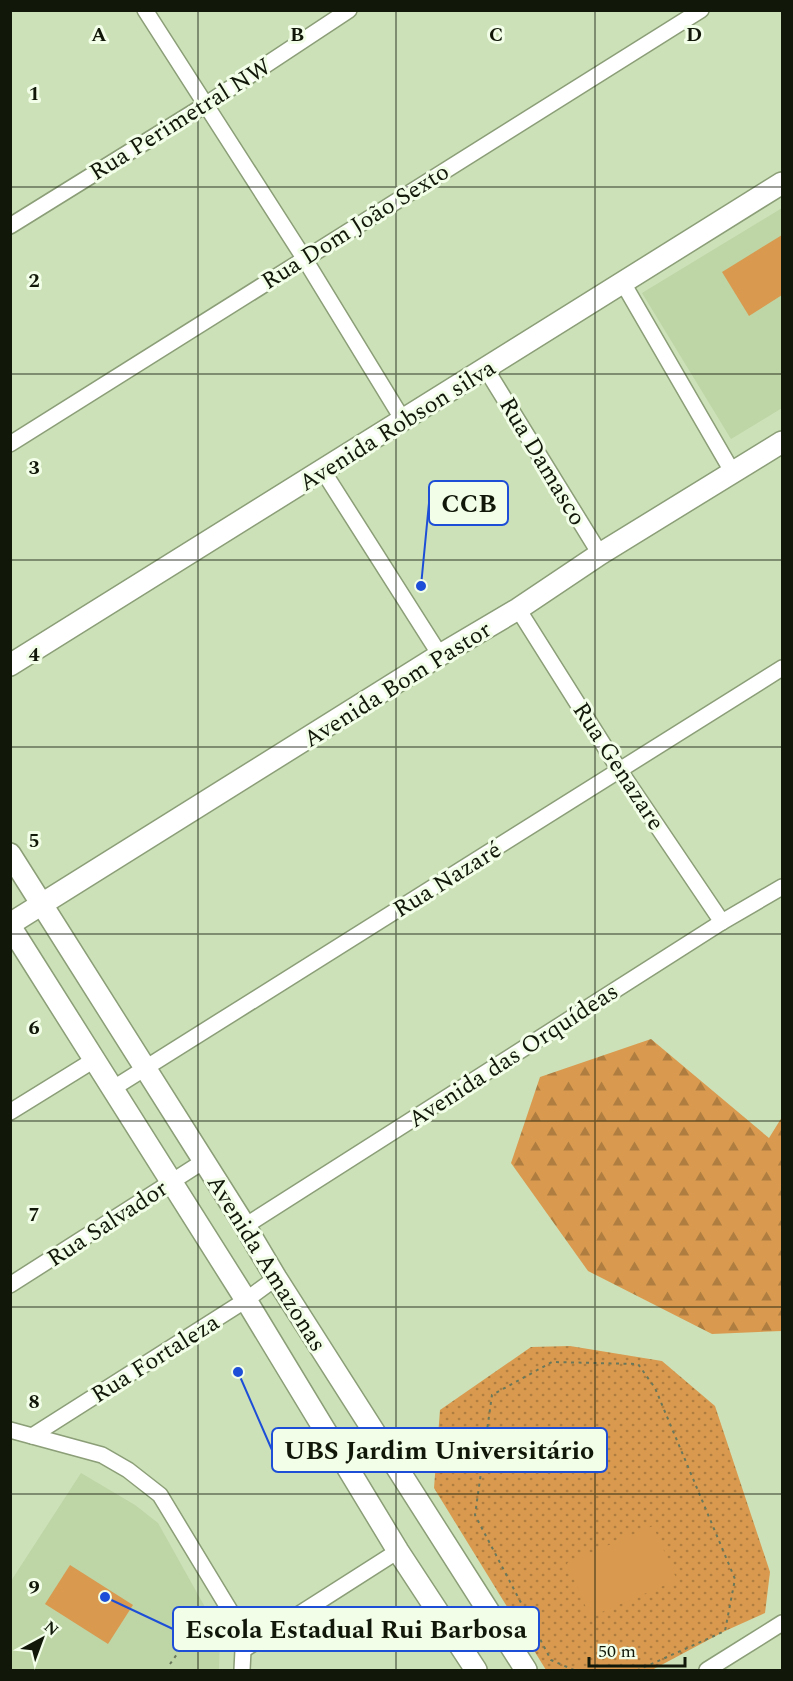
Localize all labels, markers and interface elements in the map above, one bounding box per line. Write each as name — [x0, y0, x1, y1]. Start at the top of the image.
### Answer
text: A — [91, 20, 107, 50]
text: B — [290, 20, 304, 50]
text: C — [489, 20, 503, 50]
text: D — [686, 20, 702, 50]
street label: Rua Perimetral NW — [83, 49, 279, 190]
text: 1 — [28, 79, 40, 109]
street label: Rua Dom João Sexto — [254, 154, 457, 299]
text: 2 — [28, 266, 40, 296]
street label: Avenida Robson silva — [292, 350, 503, 501]
street label: Rua Damasco — [490, 390, 595, 533]
text: 3 — [28, 453, 40, 483]
callout: CCB — [429, 481, 508, 525]
text: CCB — [441, 484, 497, 524]
street label: Avenida Bom Pastor — [296, 612, 499, 757]
text: 4 — [28, 640, 40, 670]
street label: Rua Genazare — [563, 695, 673, 838]
text: 5 — [28, 826, 40, 856]
street label: Rua Nazaré — [386, 832, 509, 927]
street label: Avenida das Orquídeas — [401, 974, 626, 1138]
text: 6 — [28, 1013, 40, 1043]
street label: Avenida Amazonas — [197, 1168, 335, 1359]
street label: Rua Salvador — [40, 1171, 175, 1277]
text: 7 — [28, 1200, 40, 1230]
street label: Rua Fortaleza — [84, 1305, 227, 1413]
text: 8 — [28, 1387, 40, 1417]
callout: UBS Jardim Universitário — [272, 1428, 607, 1472]
text: UBS Jardim Universitário — [284, 1431, 594, 1471]
text: 9 — [28, 1573, 40, 1603]
callout: Escola Estadual Rui Barbosa — [173, 1607, 539, 1651]
north arrow — [12, 1609, 72, 1669]
text: Escola Estadual Rui Barbosa — [185, 1610, 528, 1650]
text: N — [38, 1615, 64, 1642]
scale bar — [589, 1630, 685, 1668]
text: 50 m — [598, 1638, 636, 1665]

